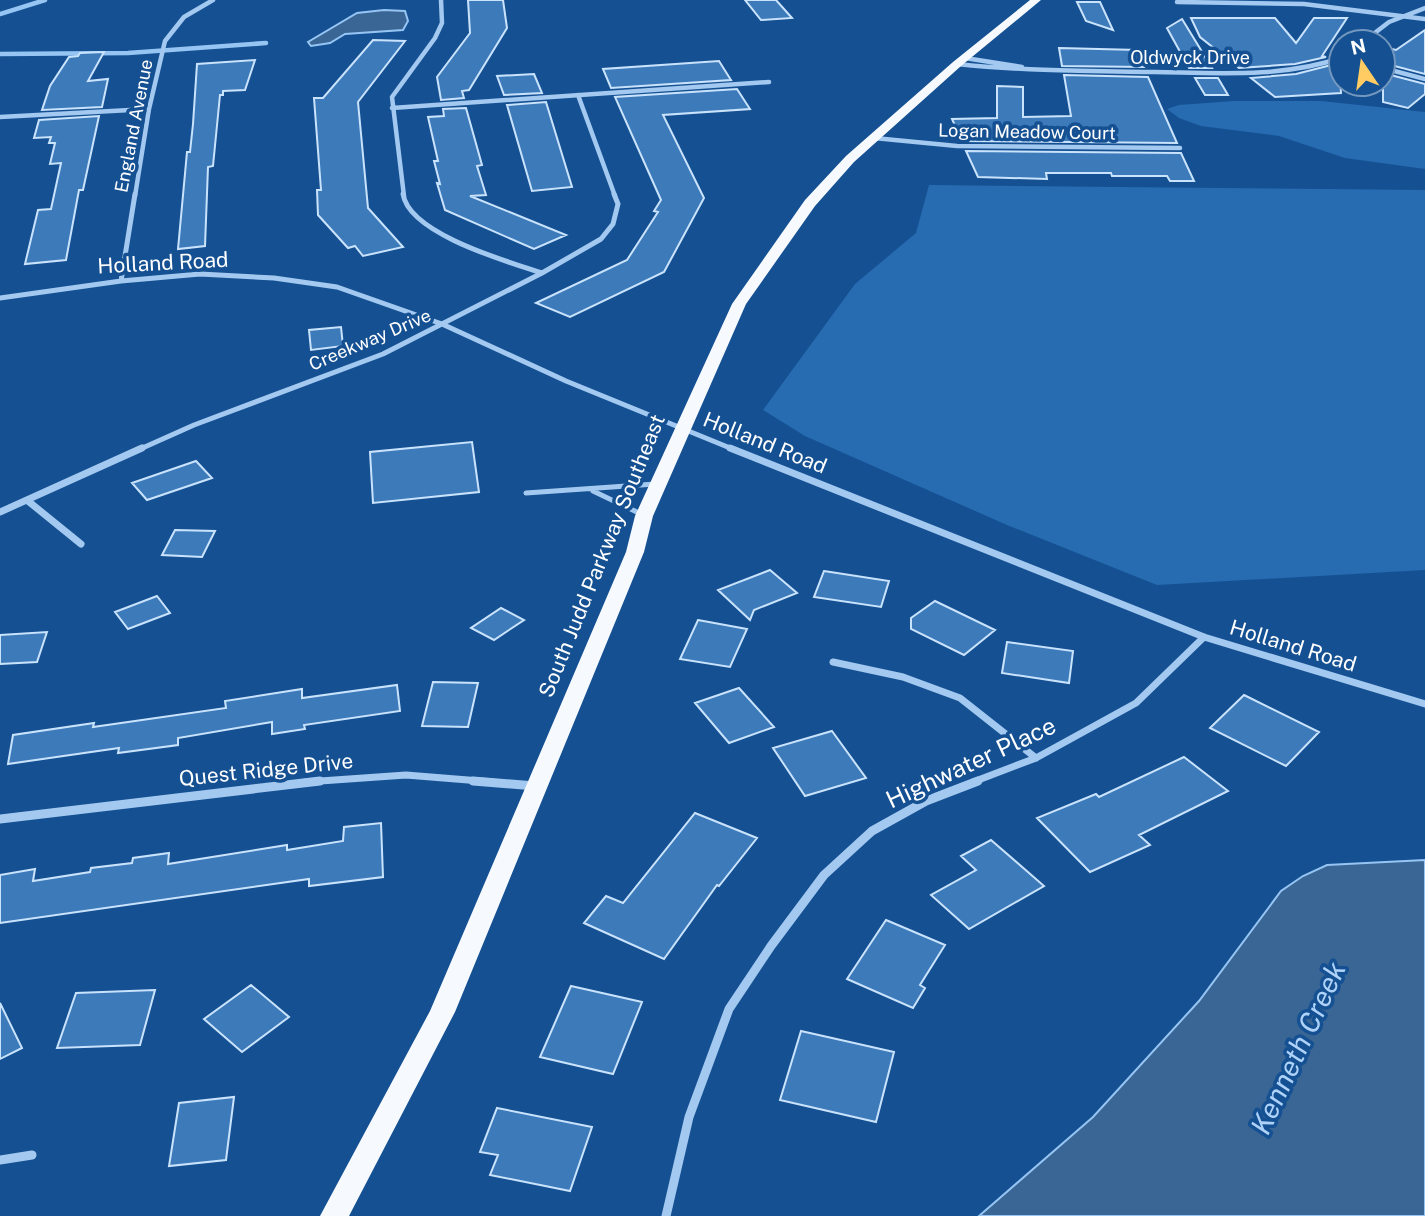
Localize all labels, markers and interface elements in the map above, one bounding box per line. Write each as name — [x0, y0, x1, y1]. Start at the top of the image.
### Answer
north arrow — [1327, 28, 1397, 98]
text: N — [1348, 34, 1368, 59]
street label: Oldwyck Drive — [1130, 47, 1250, 68]
street label: England Avenue — [110, 58, 157, 194]
street label: Logan Meadow Court — [938, 119, 1116, 144]
street label: Holland Road — [97, 247, 229, 278]
street label: Creekway Drive — [306, 304, 434, 375]
street label: Holland Road — [700, 406, 831, 479]
street label: South Judd Parkway Southeast — [533, 411, 670, 701]
street label: Holland Road — [1227, 614, 1360, 677]
street label: Highwater Place — [881, 711, 1060, 814]
street label: Quest Ridge Drive — [178, 748, 354, 791]
water label: Kenneth Creek — [1243, 956, 1352, 1139]

